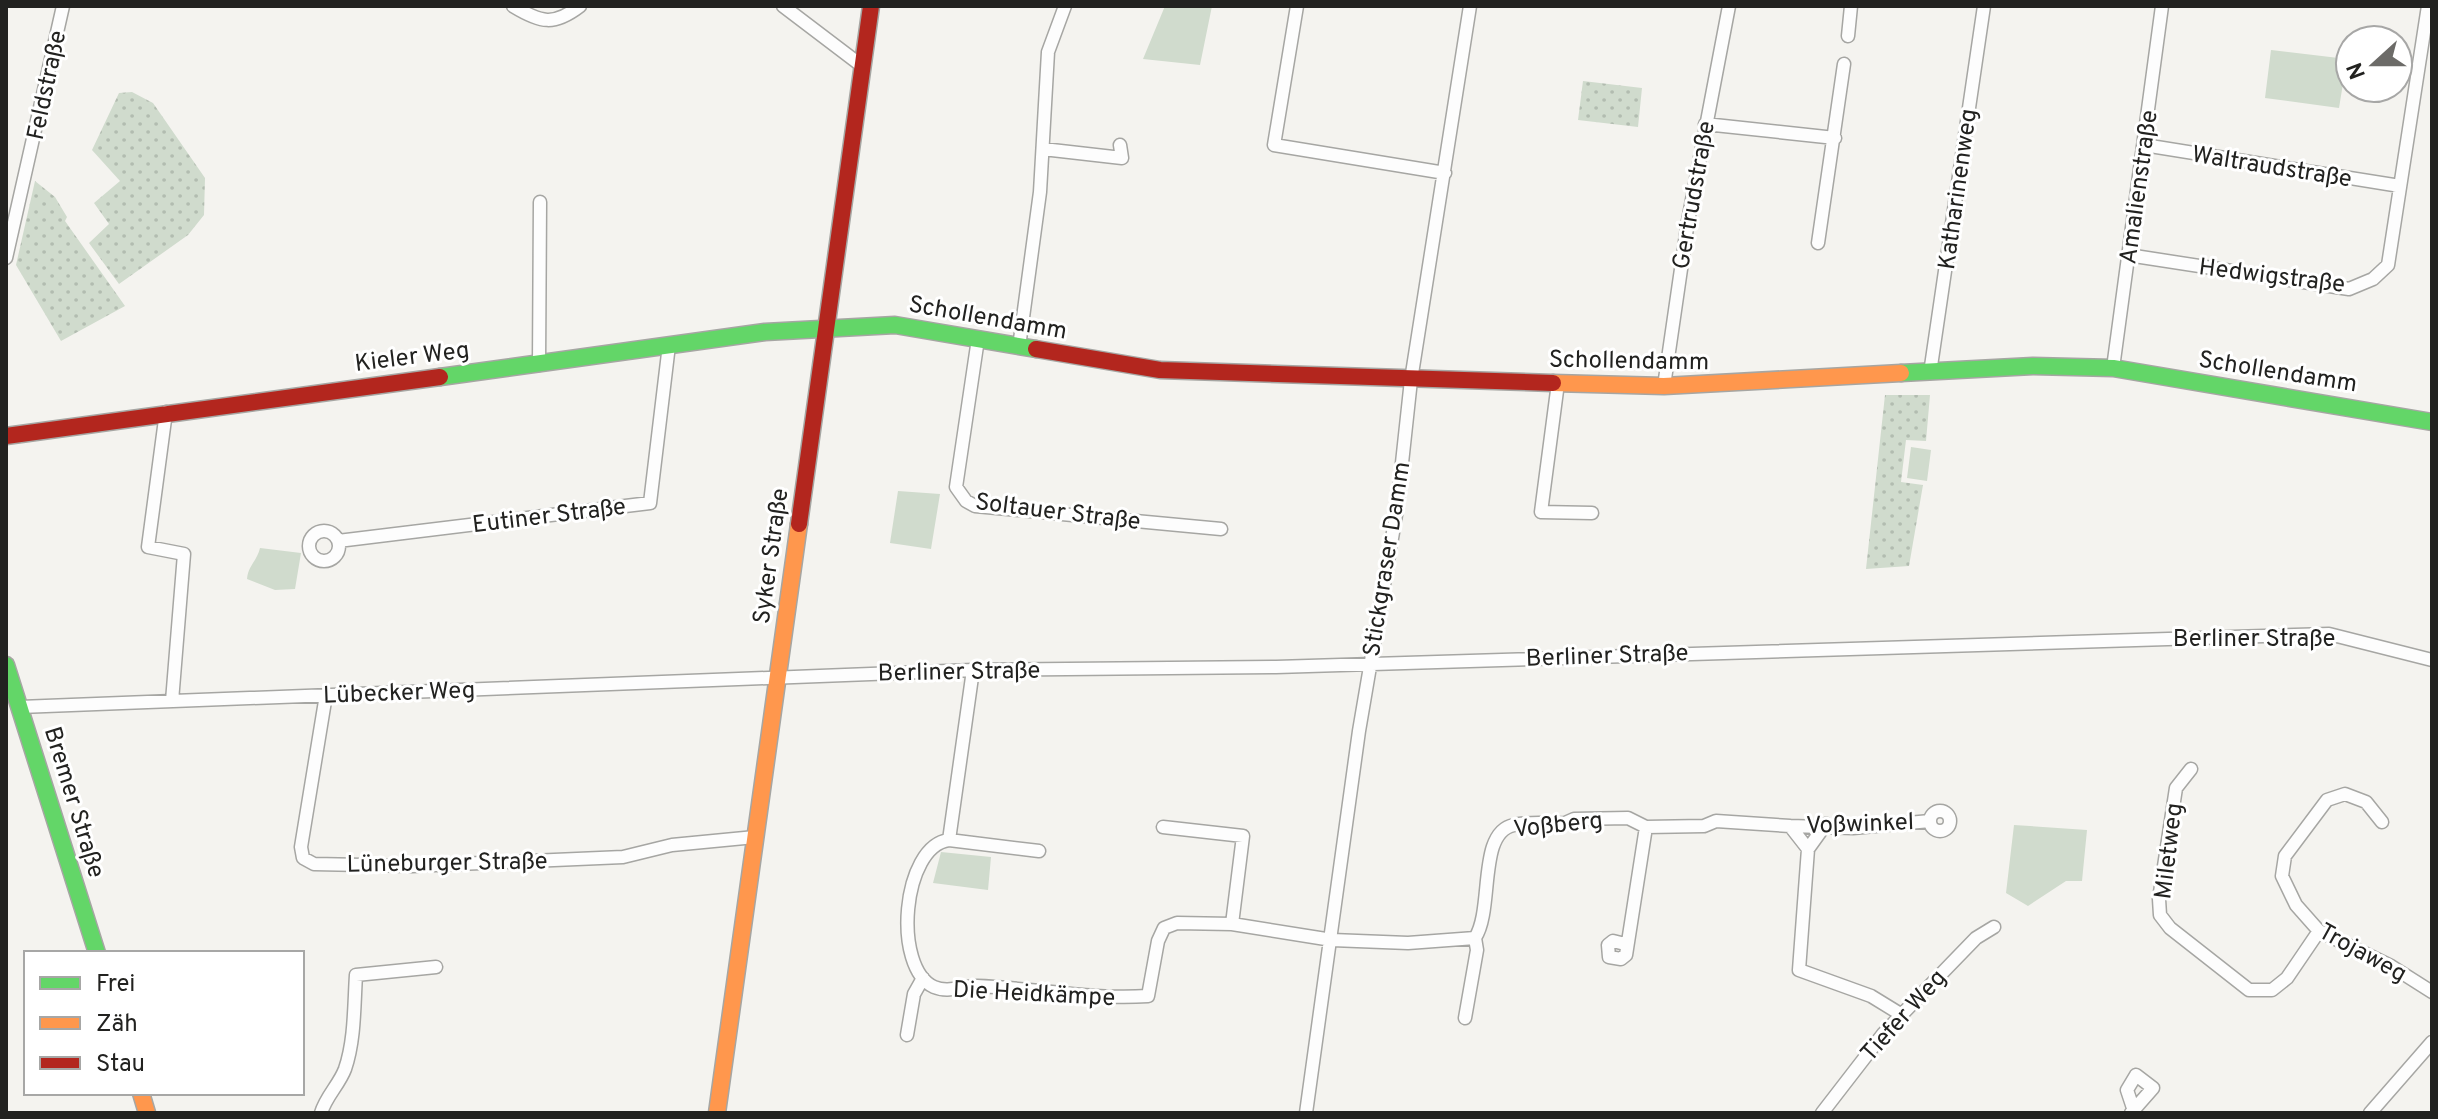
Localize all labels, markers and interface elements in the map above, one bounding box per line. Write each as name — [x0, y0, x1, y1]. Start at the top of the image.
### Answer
north arrow — [2334, 24, 2414, 104]
street label: Feldstraße — [22, 28, 74, 143]
text: N — [2342, 58, 2373, 82]
street label: Katharinenweg — [1933, 107, 1985, 272]
street label: Amalienstraße — [2114, 108, 2166, 266]
street label: Gertrudstraße — [1667, 119, 1723, 272]
street label: Waltraudstraße — [2189, 141, 2354, 195]
street label: Hedwigstraße — [2197, 253, 2347, 301]
street label: Schollendamm — [906, 290, 1069, 348]
street label: Kieler Weg — [353, 336, 471, 380]
street label: Schollendamm — [1549, 346, 1709, 378]
street label: Schollendamm — [2196, 346, 2359, 400]
street label: Stickgraser Damm — [1358, 460, 1418, 659]
street label: Syker Straße — [748, 487, 796, 626]
street label: Soltauer Straße — [973, 488, 1142, 538]
street label: Eutiner Straße — [471, 493, 628, 541]
street label: Berliner Straße — [2173, 625, 2335, 655]
street label: Berliner Straße — [1525, 639, 1689, 675]
street label: Berliner Straße — [877, 657, 1041, 689]
street label: Lübecker Weg — [322, 676, 476, 712]
street label: Bremer Straße — [36, 723, 110, 882]
street label: Miletweg — [2149, 801, 2191, 901]
street label: Voßberg — [1512, 806, 1604, 846]
street label: Voßwinkel — [1806, 808, 1915, 842]
street label: Lüneburger Straße — [346, 847, 548, 881]
street label: Trojaweg — [2313, 917, 2411, 990]
legend — [24, 951, 304, 1095]
street label: Tiefer Weg — [1855, 964, 1954, 1069]
text: Frei — [96, 970, 135, 1000]
street label: Die Heidkämpe — [952, 976, 1116, 1014]
text: Zäh — [96, 1010, 138, 1040]
text: Stau — [96, 1050, 145, 1080]

